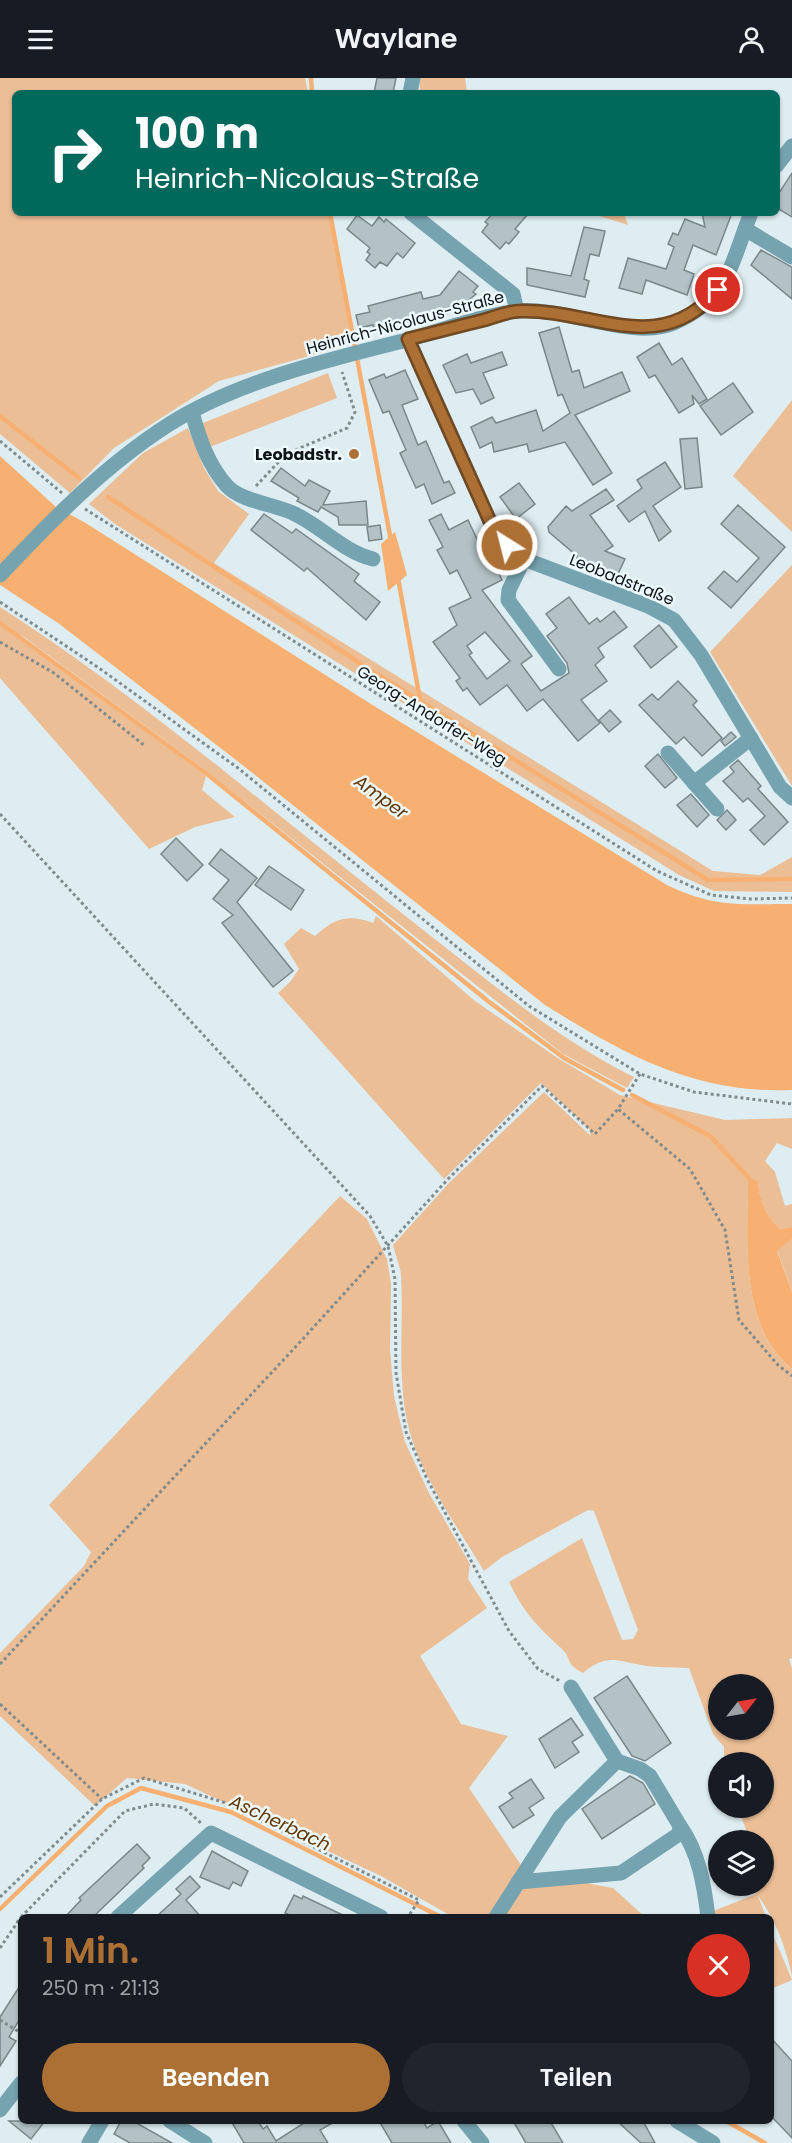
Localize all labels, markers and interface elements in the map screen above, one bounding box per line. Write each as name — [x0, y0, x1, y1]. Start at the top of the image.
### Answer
text: Waylane — [335, 20, 457, 57]
icon: menu — [24, 23, 57, 56]
icon: person — [735, 23, 768, 56]
text: 100 m — [135, 104, 259, 163]
icon: right — [36, 114, 114, 192]
text: Heinrich-Nicolaus-Straße — [135, 160, 479, 197]
pin — [692, 264, 743, 315]
icon: arrive — [701, 273, 734, 306]
street label: Heinrich-Nicolaus-Straße — [304, 285, 507, 360]
place label: Leobadstr. — [255, 443, 342, 466]
marker: Leobadstr. — [347, 447, 361, 461]
position arrow — [475, 513, 539, 577]
street label: Leobadstraße — [566, 548, 678, 611]
street label: Georg-Andorfer-Weg — [352, 660, 511, 771]
water label: Amper — [349, 768, 414, 825]
north arrow — [708, 1674, 774, 1740]
map controls — [708, 1674, 774, 1896]
button: sound — [708, 1752, 774, 1818]
water label: Ascherbach — [225, 1788, 335, 1857]
button: layers — [708, 1830, 774, 1896]
text: 1 Min. — [42, 1925, 139, 1976]
button: close — [687, 1934, 750, 1997]
text: 250 m · 21:13 — [42, 1974, 160, 2002]
button: Beenden — [42, 2043, 390, 2112]
button: Teilen — [402, 2043, 750, 2112]

